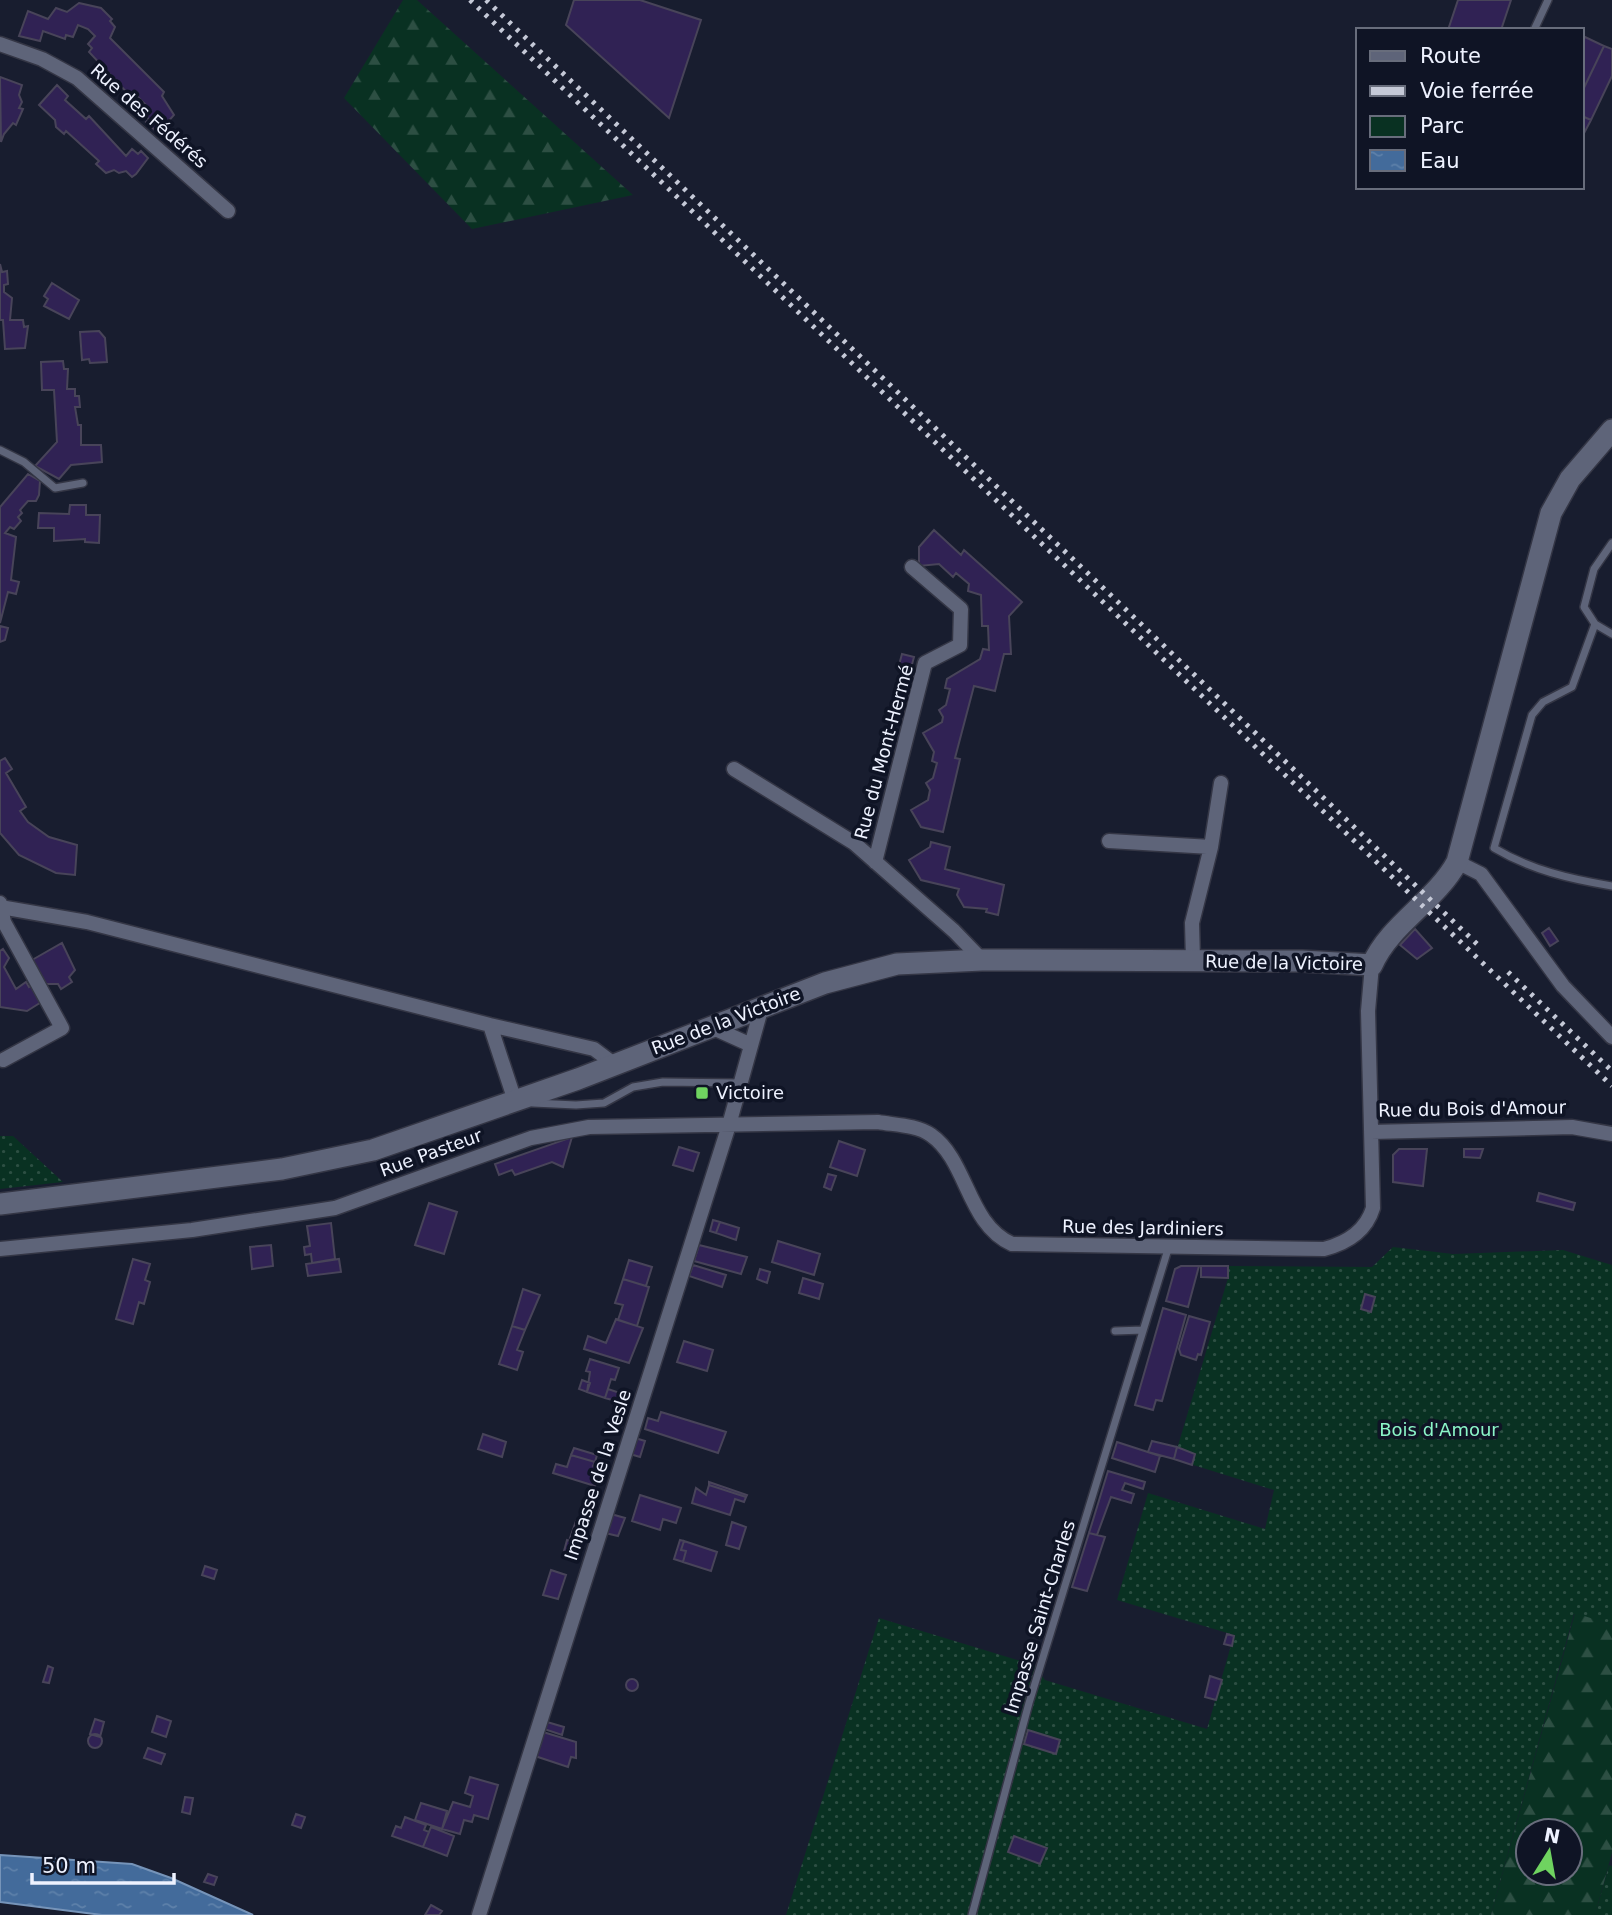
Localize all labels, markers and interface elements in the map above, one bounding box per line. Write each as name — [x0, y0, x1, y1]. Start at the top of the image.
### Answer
legend — [1356, 28, 1584, 189]
text: Route — [1420, 44, 1481, 68]
street label: Rue des Fédérés — [87, 59, 212, 172]
text: Voie ferrée — [1420, 79, 1534, 103]
text: Parc — [1420, 114, 1464, 138]
text: Eau — [1420, 149, 1459, 173]
street label: Rue du Mont-Hermé — [850, 662, 917, 842]
street label: Rue de la Victoire — [1205, 951, 1363, 974]
street label: Rue de la Victoire — [648, 982, 803, 1059]
place label: Victoire — [716, 1082, 784, 1103]
marker: Victoire — [694, 1085, 710, 1101]
street label: Rue du Bois d'Amour — [1378, 1096, 1567, 1121]
street label: Rue Pasteur — [377, 1124, 485, 1181]
street label: Rue des Jardiniers — [1062, 1216, 1224, 1239]
street label: Impasse de la Vesle — [560, 1387, 635, 1563]
park label: Bois d'Amour — [1379, 1419, 1499, 1440]
street label: Impasse Saint-Charles — [1000, 1518, 1079, 1716]
north arrow — [1514, 1817, 1584, 1887]
text: N — [1542, 1823, 1562, 1848]
scale bar — [32, 1842, 173, 1886]
text: 50 m — [42, 1854, 96, 1878]

